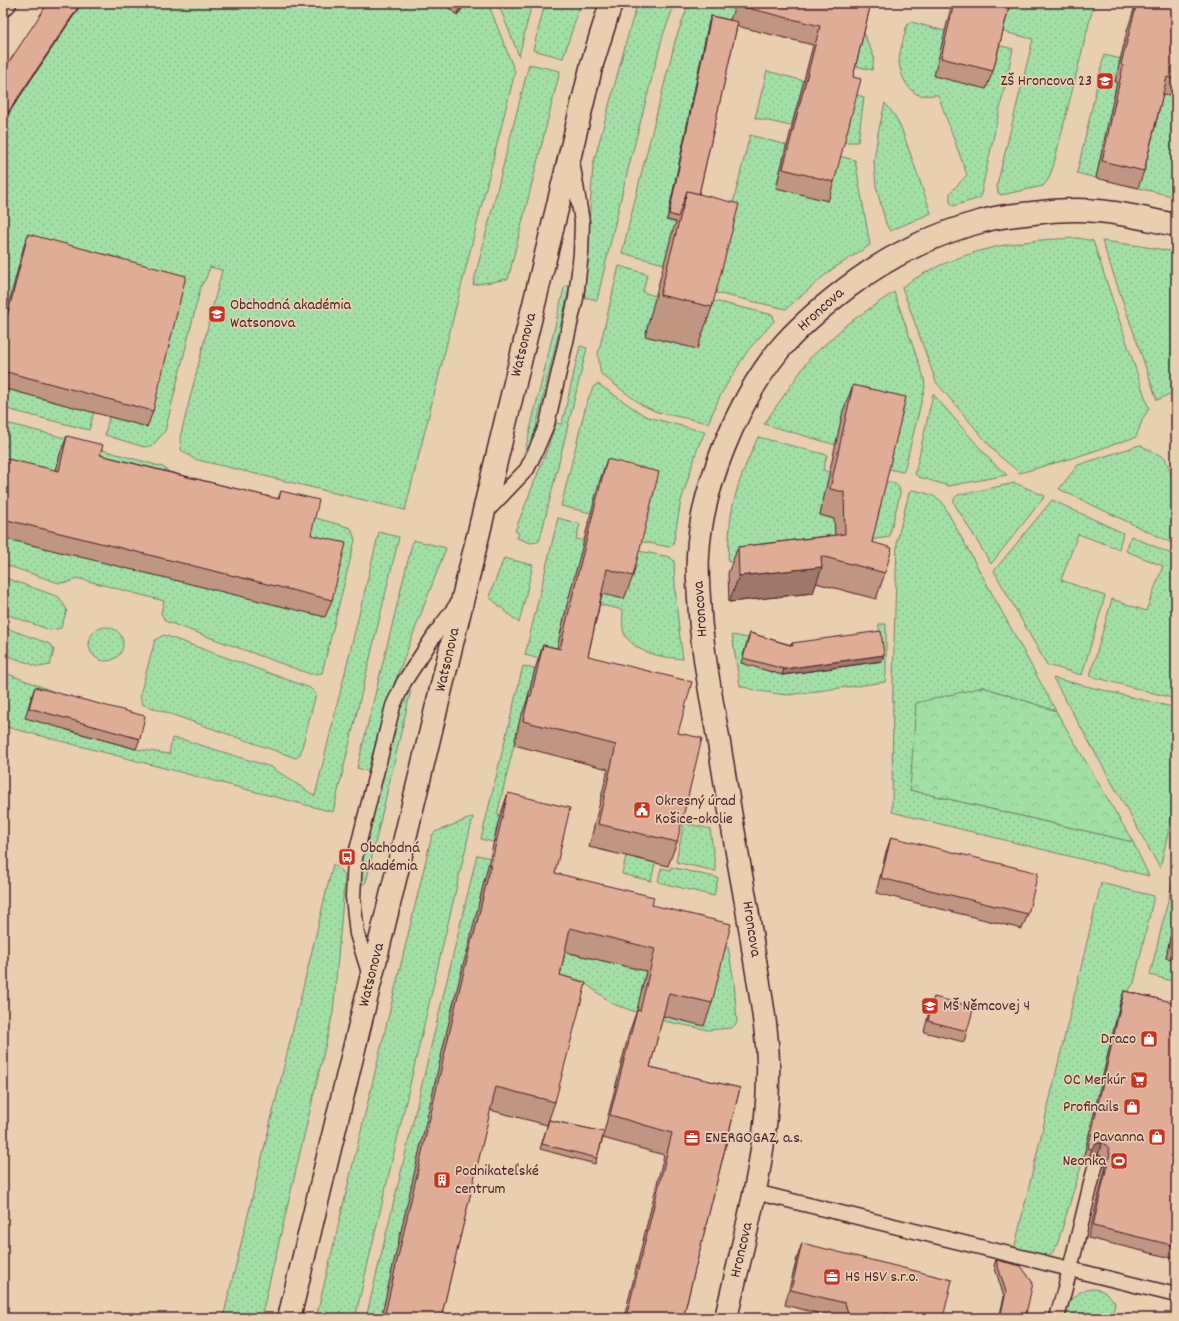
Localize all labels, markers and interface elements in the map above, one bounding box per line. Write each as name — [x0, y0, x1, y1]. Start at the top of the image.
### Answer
place label: ZŠ Hroncova 23 — [1001, 70, 1092, 93]
school or university icon: ZŠ Hroncova 23 — [1095, 71, 1115, 91]
street label: Hroncova — [792, 282, 850, 337]
place label: Obchodná akadémia Watsonova — [230, 294, 351, 335]
school or university icon: Obchodná akadémia Watsonova — [207, 304, 227, 324]
street label: Watsonova — [505, 310, 543, 379]
street label: Hroncova — [688, 580, 714, 638]
street label: Watsonova — [429, 625, 467, 694]
place label: Okresný úrad Košice-okolie — [655, 790, 736, 831]
public building icon: Okresný úrad Košice-okolie — [632, 800, 652, 820]
place label: Obchodná akadémia — [360, 837, 420, 878]
bus stop icon: Obchodná akadémia — [337, 847, 357, 867]
street label: Hroncova — [735, 899, 767, 959]
street label: Watsonova — [353, 940, 391, 1009]
place label: MŠ Němcovej 4 — [943, 995, 1030, 1018]
school or university icon: MŠ Němcovej 4 — [920, 996, 940, 1016]
place label: Draco — [1101, 1028, 1136, 1051]
shop icon: Draco — [1139, 1029, 1159, 1049]
place label: OC Merkúr — [1064, 1069, 1126, 1092]
supermarket icon: OC Merkúr — [1129, 1070, 1149, 1090]
place label: Profinails — [1063, 1096, 1119, 1119]
shop icon: Profinails — [1122, 1097, 1142, 1117]
place label: Pavanna — [1093, 1126, 1144, 1149]
place label: ENERGOGAZ, a.s. — [705, 1127, 803, 1150]
shop icon: Pavanna — [1147, 1127, 1167, 1147]
office icon: ENERGOGAZ, a.s. — [682, 1128, 702, 1148]
place label: Neonka — [1062, 1150, 1106, 1173]
sports icon: Neonka — [1109, 1151, 1129, 1171]
place label: Podnikateľské centrum — [455, 1160, 539, 1201]
building icon: Podnikateľské centrum — [432, 1170, 452, 1190]
street label: Hroncova — [724, 1219, 760, 1280]
place label: HS HSV s.r.o. — [845, 1266, 918, 1289]
office icon: HS HSV s.r.o. — [822, 1267, 842, 1287]

